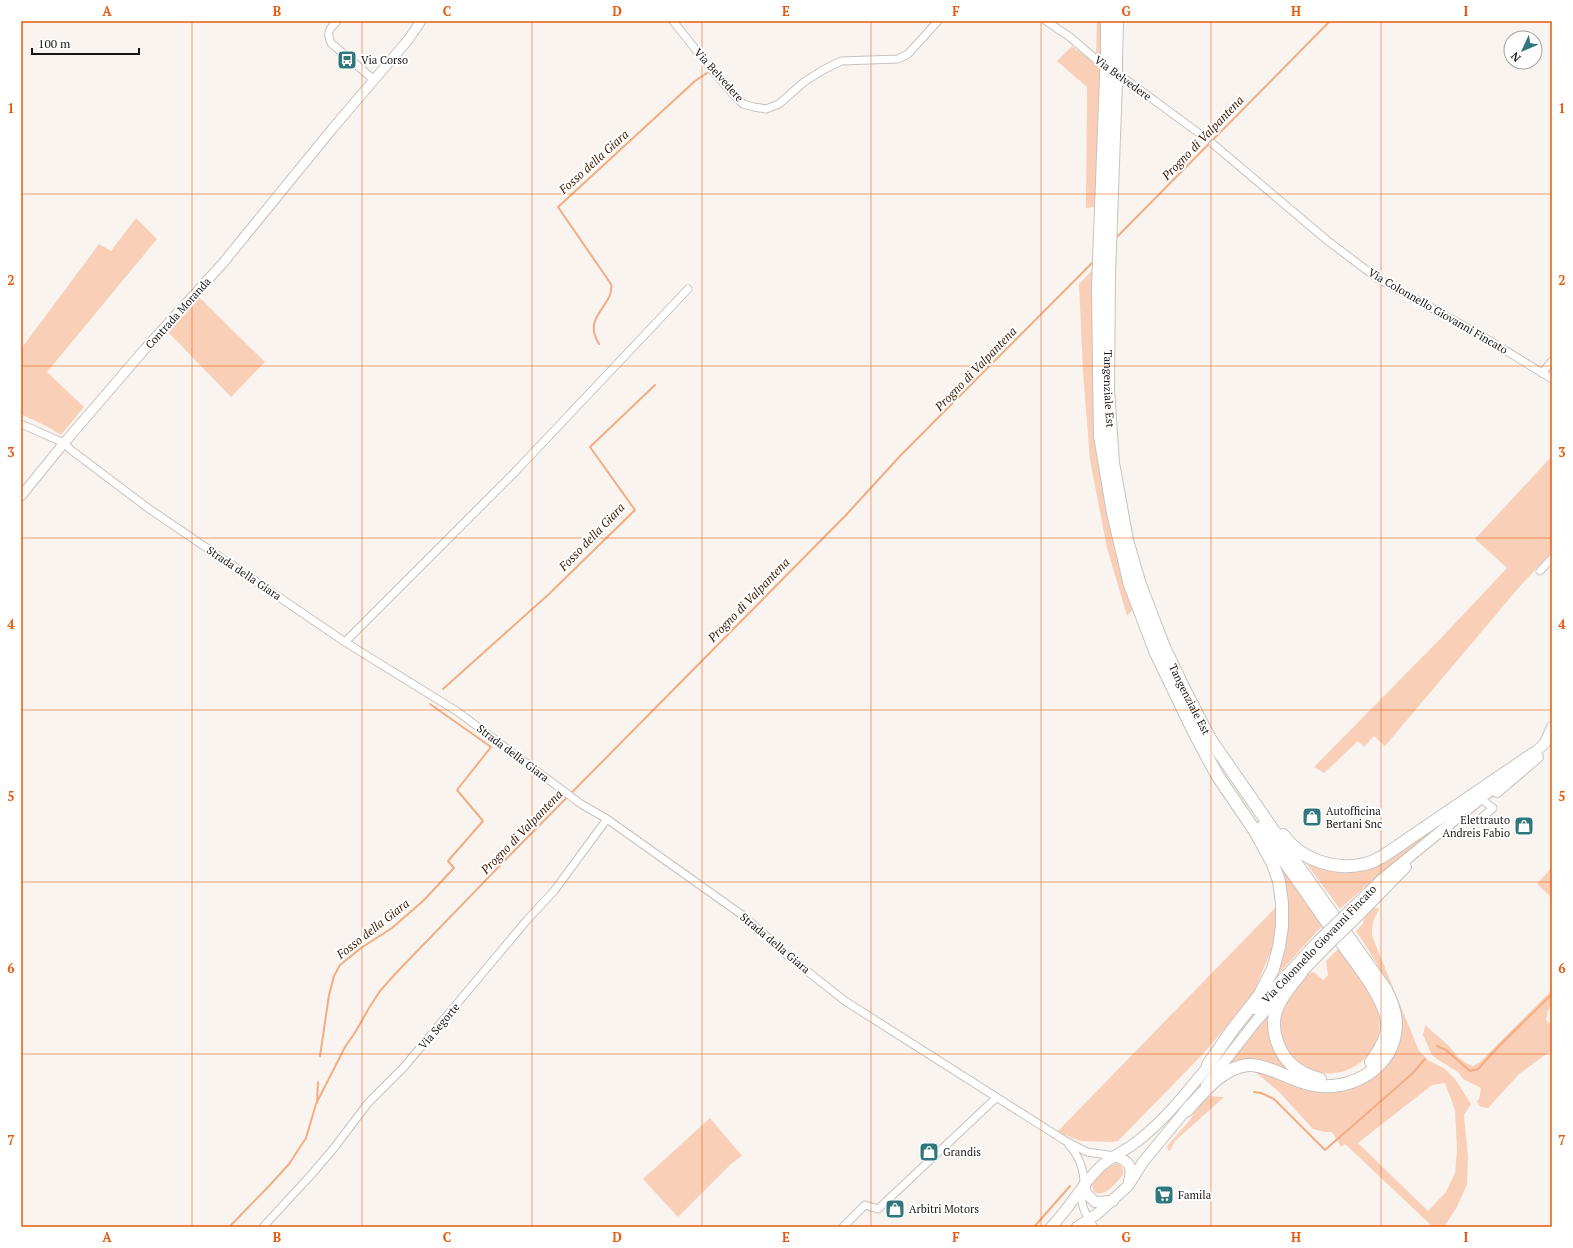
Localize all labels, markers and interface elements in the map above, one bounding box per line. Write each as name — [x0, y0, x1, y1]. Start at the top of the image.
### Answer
text: A — [102, 2, 112, 20]
text: B — [273, 2, 281, 20]
text: C — [443, 2, 451, 20]
text: D — [612, 2, 622, 20]
text: E — [782, 2, 790, 20]
text: F — [952, 2, 960, 20]
text: G — [1121, 2, 1131, 20]
text: H — [1291, 2, 1301, 20]
text: I — [1464, 2, 1469, 20]
scale bar — [32, 30, 139, 56]
north arrow — [1503, 30, 1543, 70]
text: 100 m — [38, 36, 71, 51]
street label: Via Belvedere — [691, 45, 747, 105]
bus stop icon: Via Corso — [336, 49, 358, 71]
text: N — [1507, 49, 1524, 65]
place label: Via Corso — [361, 53, 408, 67]
street label: Via Belvedere — [1092, 53, 1155, 104]
water label: Progno di Valpantena — [1158, 93, 1247, 183]
text: 1 — [7, 99, 15, 117]
text: 1 — [1558, 99, 1566, 117]
water label: Fosso della Giara — [555, 126, 632, 197]
street label: Via Colonnello Giovanni Fincato — [1366, 265, 1510, 357]
text: 2 — [7, 271, 15, 289]
text: 2 — [1558, 271, 1566, 289]
street label: Contrada Moranda — [142, 274, 214, 352]
water label: Progno di Valpantena — [931, 324, 1020, 414]
street label: Tangenziale Est — [1101, 350, 1118, 428]
text: 3 — [7, 443, 15, 461]
text: 3 — [1558, 443, 1566, 461]
water label: Fosso della Giara — [555, 500, 628, 574]
street label: Strada della Giara — [204, 543, 284, 603]
water label: Progno di Valpantena — [704, 555, 793, 645]
text: 4 — [7, 615, 15, 633]
text: 4 — [1558, 615, 1566, 633]
street label: Tangenziale Est — [1166, 661, 1213, 737]
street label: Strada della Giara — [474, 721, 552, 785]
text: 5 — [7, 787, 15, 805]
water label: Progno di Valpantena — [477, 787, 566, 877]
text: 5 — [1558, 787, 1566, 805]
place label: Autofficina Bertani Snc — [1326, 804, 1382, 831]
shop icon: Autofficina Bertani Snc — [1301, 806, 1323, 828]
place label: Elettrauto Andreis Fabio — [1442, 813, 1510, 840]
shop icon: Elettrauto Andreis Fabio — [1513, 815, 1535, 837]
street label: Via Colonnello Giovanni Fincato — [1259, 882, 1379, 1006]
water label: Fosso della Giara — [332, 895, 412, 962]
street label: Strada della Giara — [737, 910, 813, 977]
text: 6 — [7, 959, 15, 977]
text: 6 — [1558, 959, 1566, 977]
street label: Via Segorte — [416, 1000, 463, 1052]
text: 7 — [7, 1131, 15, 1149]
text: 7 — [1558, 1131, 1566, 1149]
shop icon: Grandis — [918, 1141, 940, 1163]
place label: Grandis — [943, 1145, 981, 1159]
supermarket icon: Famila — [1153, 1184, 1175, 1206]
place label: Famila — [1178, 1188, 1212, 1202]
shop icon: Arbitri Motors — [884, 1198, 906, 1220]
place label: Arbitri Motors — [909, 1202, 979, 1216]
text: A — [102, 1228, 112, 1246]
text: B — [273, 1228, 281, 1246]
text: C — [443, 1228, 451, 1246]
text: D — [612, 1228, 622, 1246]
text: E — [782, 1228, 790, 1246]
text: F — [952, 1228, 960, 1246]
text: G — [1121, 1228, 1131, 1246]
text: H — [1291, 1228, 1301, 1246]
text: I — [1464, 1228, 1469, 1246]

